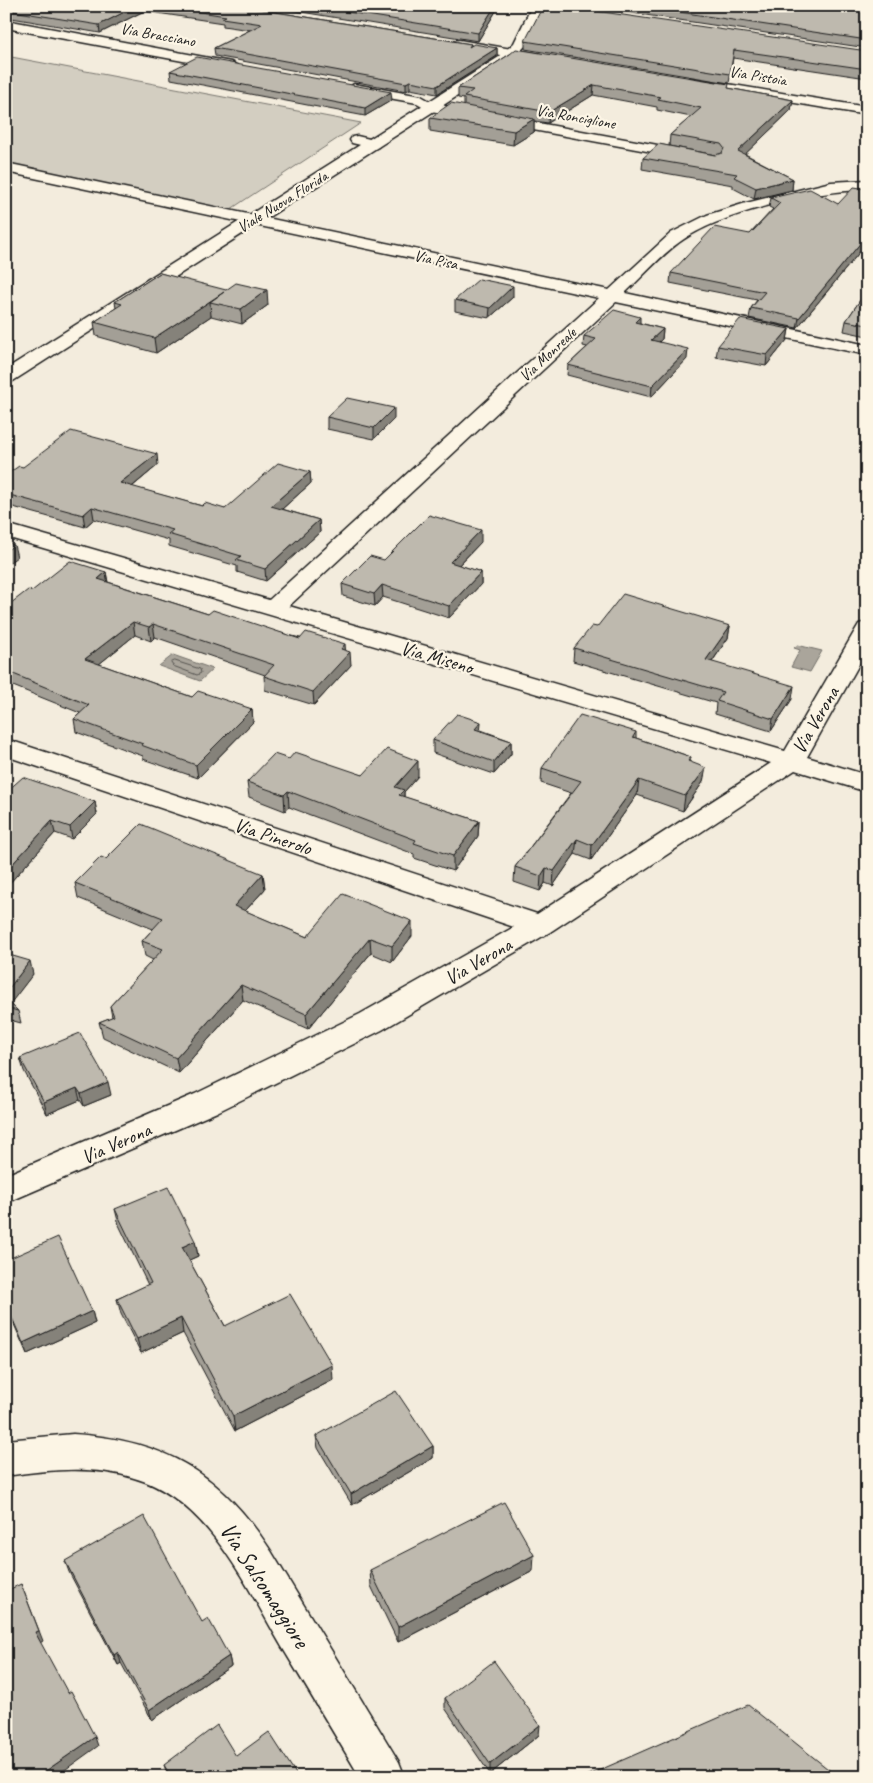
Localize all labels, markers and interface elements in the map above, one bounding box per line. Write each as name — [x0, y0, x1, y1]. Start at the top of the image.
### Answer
street label: Via Bracciano — [119, 19, 198, 52]
street label: Via Pistoia — [728, 62, 789, 91]
street label: Via Ronciglione — [535, 100, 619, 134]
street label: Viale Nuova Florida — [234, 165, 333, 238]
street label: Via Pisa — [412, 246, 460, 275]
street label: Via Monreale — [515, 322, 582, 386]
street label: Via Miseno — [398, 635, 478, 680]
street label: Via Verona — [786, 681, 846, 758]
street label: Via Pinerolo — [231, 812, 316, 861]
street label: Via Verona — [440, 931, 518, 991]
street label: Via Verona — [78, 1116, 157, 1170]
street label: Via Salsomaggiore — [213, 1517, 318, 1655]

